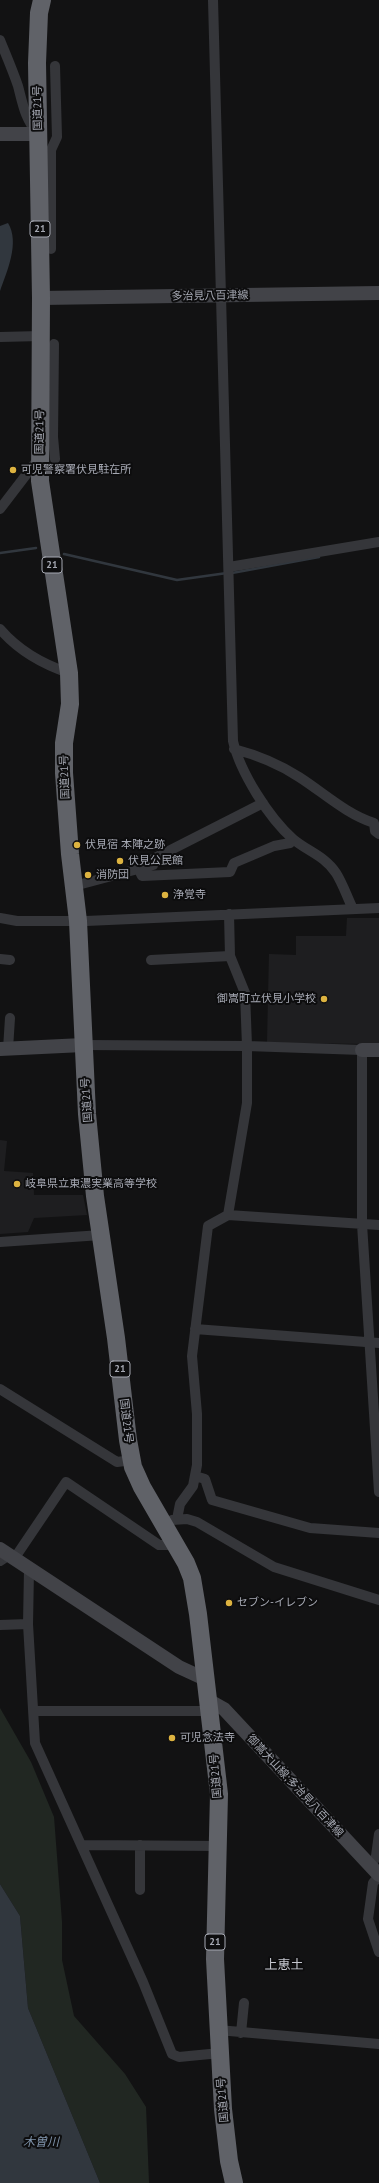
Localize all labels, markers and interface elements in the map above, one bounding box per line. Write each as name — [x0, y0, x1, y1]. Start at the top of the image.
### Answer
street label: 国道21号 — [31, 85, 45, 131]
road number: 21 — [30, 221, 50, 237]
street label: 多治見八百津線 — [171, 289, 249, 303]
street label: 国道21号 — [33, 409, 47, 455]
place label: 可児警察署伏見駐在所 — [21, 463, 131, 477]
marker: 可児警察署伏見駐在所 — [8, 465, 18, 475]
road number: 21 — [42, 557, 62, 573]
street label: 国道21号 — [58, 754, 72, 800]
place label: 伏見宿 本陣之跡 — [85, 838, 165, 852]
marker: 伏見宿 本陣之跡 — [72, 840, 82, 850]
place label: 伏見公民館 — [128, 854, 183, 868]
marker: 伏見公民館 — [115, 856, 125, 866]
place label: 消防団 — [96, 868, 129, 882]
marker: 消防団 — [83, 870, 93, 880]
place label: 浄覚寺 — [173, 888, 206, 902]
marker: 浄覚寺 — [160, 890, 170, 900]
place label: 御嵩町立伏見小学校 — [217, 992, 316, 1006]
marker: 御嵩町立伏見小学校 — [319, 994, 329, 1004]
street label: 国道21号 — [79, 1077, 95, 1123]
place label: 岐阜県立東濃実業高等学校 — [25, 1177, 157, 1191]
marker: 岐阜県立東濃実業高等学校 — [12, 1179, 22, 1189]
road number: 21 — [110, 1361, 130, 1377]
street label: 国道21号 — [117, 1398, 135, 1444]
place label: セブン-イレブン — [237, 1596, 318, 1610]
marker: セブン-イレブン — [224, 1598, 234, 1608]
place label: 可児念法寺 — [180, 1731, 235, 1745]
street label: 御嵩犬山線;多治見八百津線 — [244, 1732, 346, 1840]
marker: 可児念法寺 — [167, 1733, 177, 1743]
street label: 国道21号 — [207, 1753, 225, 1799]
road number: 21 — [205, 1934, 225, 1950]
district label: 上恵土 — [265, 1957, 303, 1973]
street label: 国道21号 — [214, 2077, 232, 2123]
water label: 木曽川 — [23, 2136, 59, 2150]

